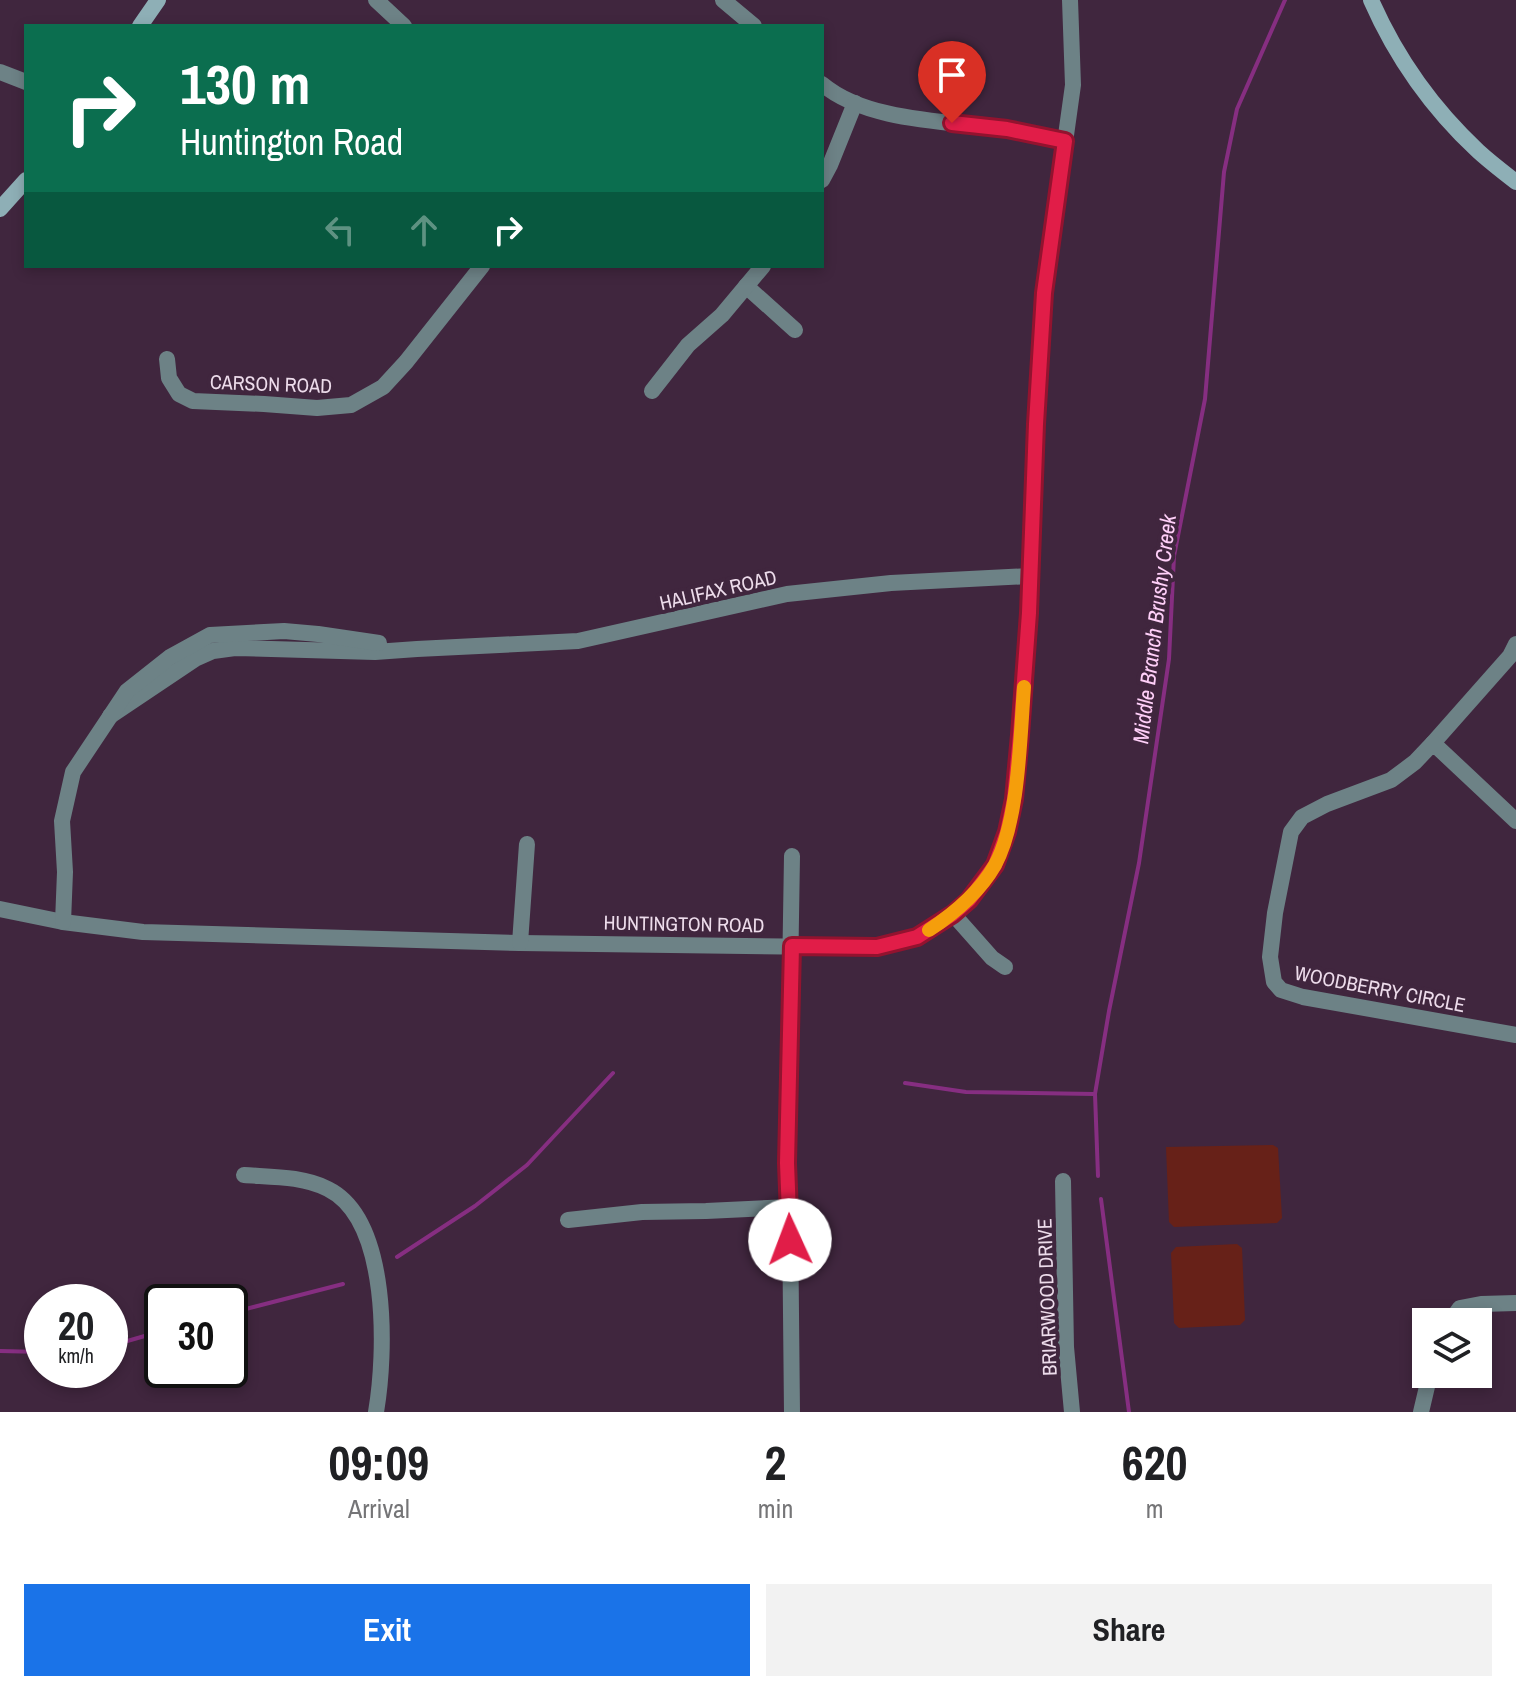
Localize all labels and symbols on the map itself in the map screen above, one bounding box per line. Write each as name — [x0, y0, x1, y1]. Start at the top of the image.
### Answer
pin — [918, 41, 986, 123]
street label: CARSON ROAD — [210, 368, 333, 399]
water label: Middle Branch Brushy Creek — [1125, 512, 1183, 745]
street label: HALIFAX ROAD — [657, 563, 779, 616]
street label: HUNTINGTON ROAD — [603, 909, 765, 938]
street label: WOODBERRY CIRCLE — [1292, 959, 1468, 1018]
position arrow — [748, 1198, 832, 1282]
street label: BRIARWOOD DRIVE — [1030, 1218, 1063, 1376]
speed limit sign: 30 — [144, 1284, 248, 1388]

